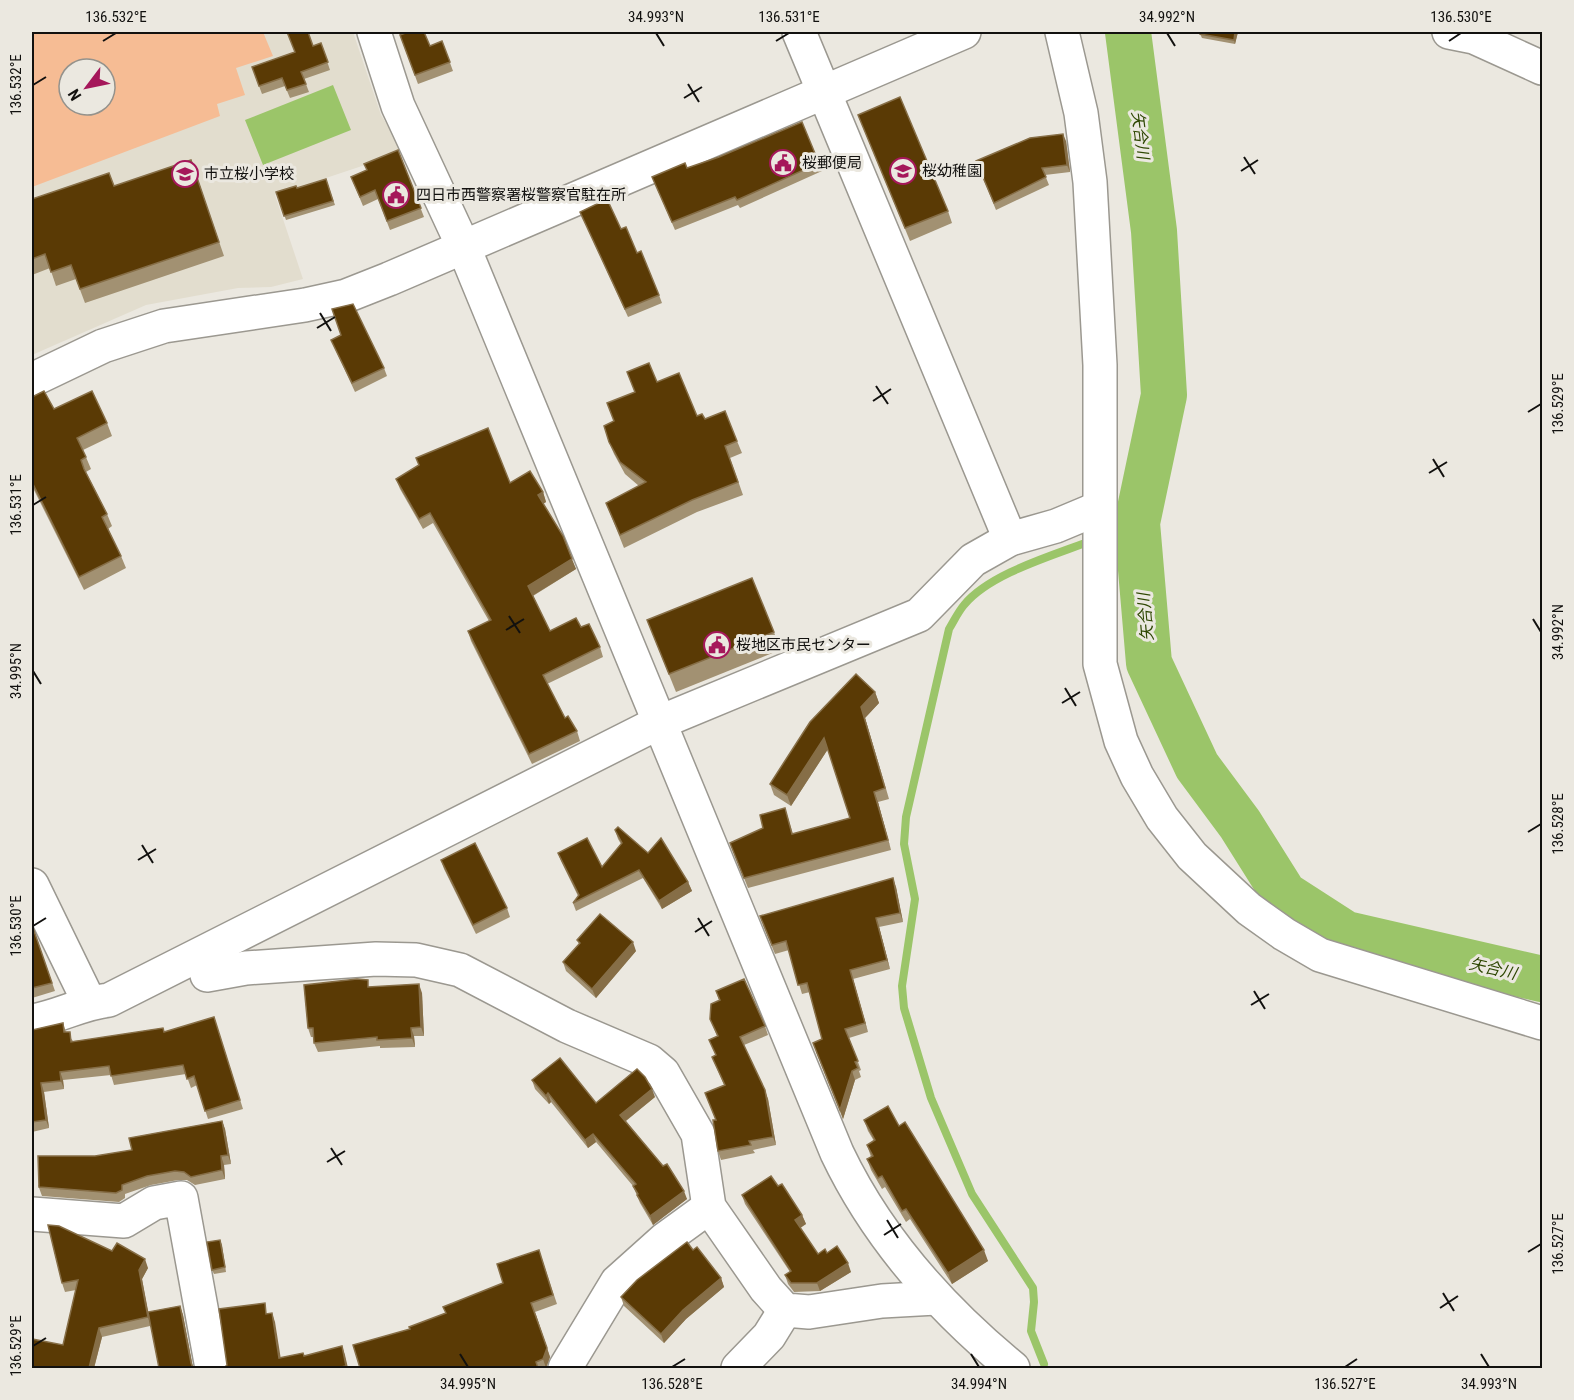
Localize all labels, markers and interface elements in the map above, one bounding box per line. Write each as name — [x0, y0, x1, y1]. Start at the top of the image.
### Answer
text: 136.532°E — [85, 8, 147, 26]
text: 34.993°N — [628, 8, 684, 26]
text: 136.531°E — [758, 8, 820, 26]
text: 34.992°N — [1139, 8, 1195, 26]
text: 136.530°E — [1430, 8, 1492, 26]
text: 136.532°E — [7, 54, 25, 116]
north arrow — [57, 57, 117, 117]
text: N — [64, 85, 85, 104]
water label: 矢合川 — [1128, 110, 1153, 162]
public building icon: 桜郵便局 — [768, 148, 798, 178]
place label: 桜郵便局 — [802, 154, 862, 172]
school or university icon: 桜幼稚園 — [888, 156, 918, 186]
school or university icon: 市立桜小学校 — [170, 159, 200, 189]
place label: 桜幼稚園 — [922, 162, 982, 180]
place label: 市立桜小学校 — [204, 165, 294, 183]
public building icon: 四日市西警察署桜警察官駐在所 — [381, 180, 411, 210]
place label: 四日市西警察署桜警察官駐在所 — [416, 186, 626, 204]
text: 136.529°E — [1549, 373, 1567, 435]
text: 136.531°E — [7, 474, 25, 536]
water label: 矢合川 — [1134, 590, 1157, 642]
text: 34.992°N — [1549, 604, 1567, 660]
public building icon: 桜地区市民センター — [702, 630, 732, 660]
place label: 桜地区市民センター — [736, 636, 871, 654]
text: 34.995°N — [7, 643, 25, 699]
text: 136.528°E — [1549, 793, 1567, 855]
text: 136.530°E — [7, 895, 25, 957]
water label: 矢合川 — [1467, 954, 1520, 984]
text: 136.527°E — [1549, 1213, 1567, 1275]
text: 136.529°E — [7, 1315, 25, 1377]
text: 34.995°N — [440, 1375, 496, 1393]
text: 136.528°E — [641, 1375, 703, 1393]
text: 34.994°N — [951, 1375, 1007, 1393]
text: 136.527°E — [1314, 1375, 1376, 1393]
text: 34.993°N — [1461, 1375, 1517, 1393]

